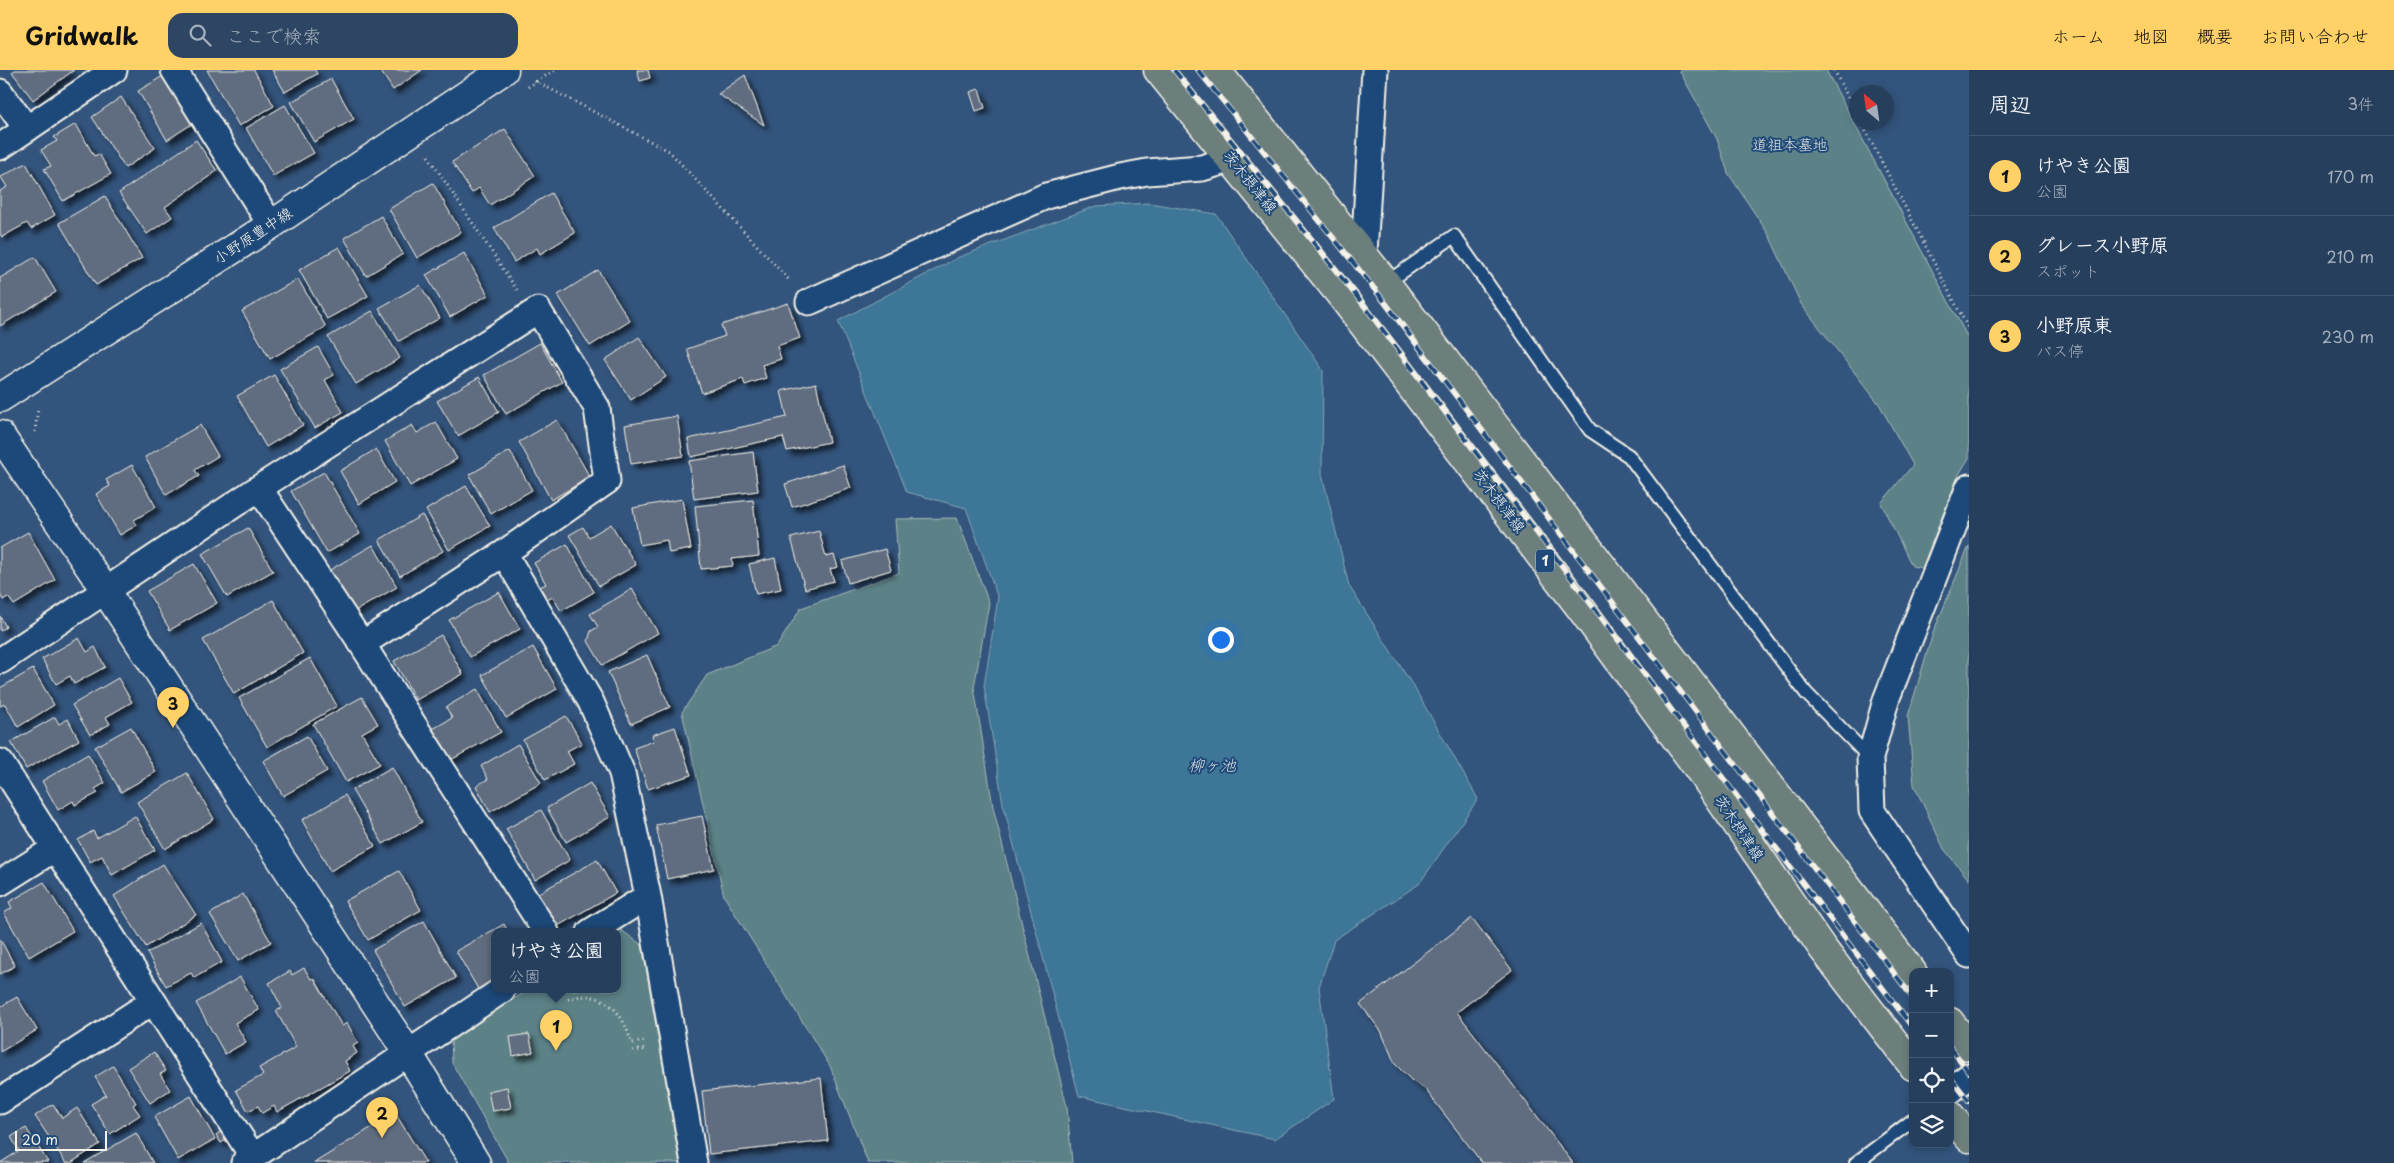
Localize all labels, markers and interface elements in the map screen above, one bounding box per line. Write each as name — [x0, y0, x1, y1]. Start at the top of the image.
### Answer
search box — [168, 13, 518, 58]
text: Gridwalk — [25, 17, 138, 53]
icon: search — [186, 21, 214, 49]
text: ここで検索 — [226, 21, 321, 49]
text: ホーム — [2052, 22, 2105, 49]
text: 地図 — [2133, 22, 2169, 49]
text: 概要 — [2197, 22, 2233, 49]
text: お問い合わせ — [2261, 22, 2369, 49]
north arrow — [1849, 85, 1894, 130]
text: 周辺 — [1989, 87, 2031, 119]
text: 3件 — [2347, 91, 2374, 115]
park label: 道祖本墓地 — [1752, 132, 1828, 155]
street label: 茨木摂津線 — [1219, 145, 1284, 217]
text: けやき公園 — [2036, 150, 2131, 178]
text: 1 — [2001, 164, 2009, 188]
text: 170 m — [2328, 164, 2374, 188]
text: 公園 — [2036, 178, 2068, 202]
street label: 小野原豊中線 — [208, 201, 296, 269]
text: グレース小野原 — [2036, 230, 2169, 258]
text: 2 — [1999, 244, 2011, 268]
text: 210 m — [2326, 244, 2374, 268]
text: スポット — [2036, 258, 2100, 282]
text: 小野原東 — [2036, 310, 2112, 338]
text: 3 — [2000, 324, 2010, 348]
text: 230 m — [2322, 324, 2374, 348]
text: バス停 — [2036, 338, 2084, 362]
street label: 茨木摂津線 — [1468, 463, 1532, 537]
road number: 1 — [1536, 550, 1554, 572]
your location — [1208, 627, 1234, 653]
pin: 3 — [157, 687, 189, 728]
water label: 柳ヶ池 — [1188, 752, 1237, 776]
street label: 茨木摂津線 — [1710, 790, 1771, 865]
popup — [491, 928, 621, 993]
text: けやき公園 — [508, 935, 604, 963]
text: 公園 — [508, 963, 541, 987]
map controls — [1909, 968, 1954, 1148]
button: + — [1909, 968, 1954, 1013]
pin: 1 — [540, 1010, 572, 1051]
button: − — [1909, 1013, 1954, 1058]
button: locate — [1909, 1058, 1954, 1103]
pin: 2 — [366, 1097, 398, 1138]
button: layers — [1909, 1103, 1954, 1148]
scale bar — [15, 1128, 108, 1151]
text: 20 m — [22, 1129, 58, 1150]

